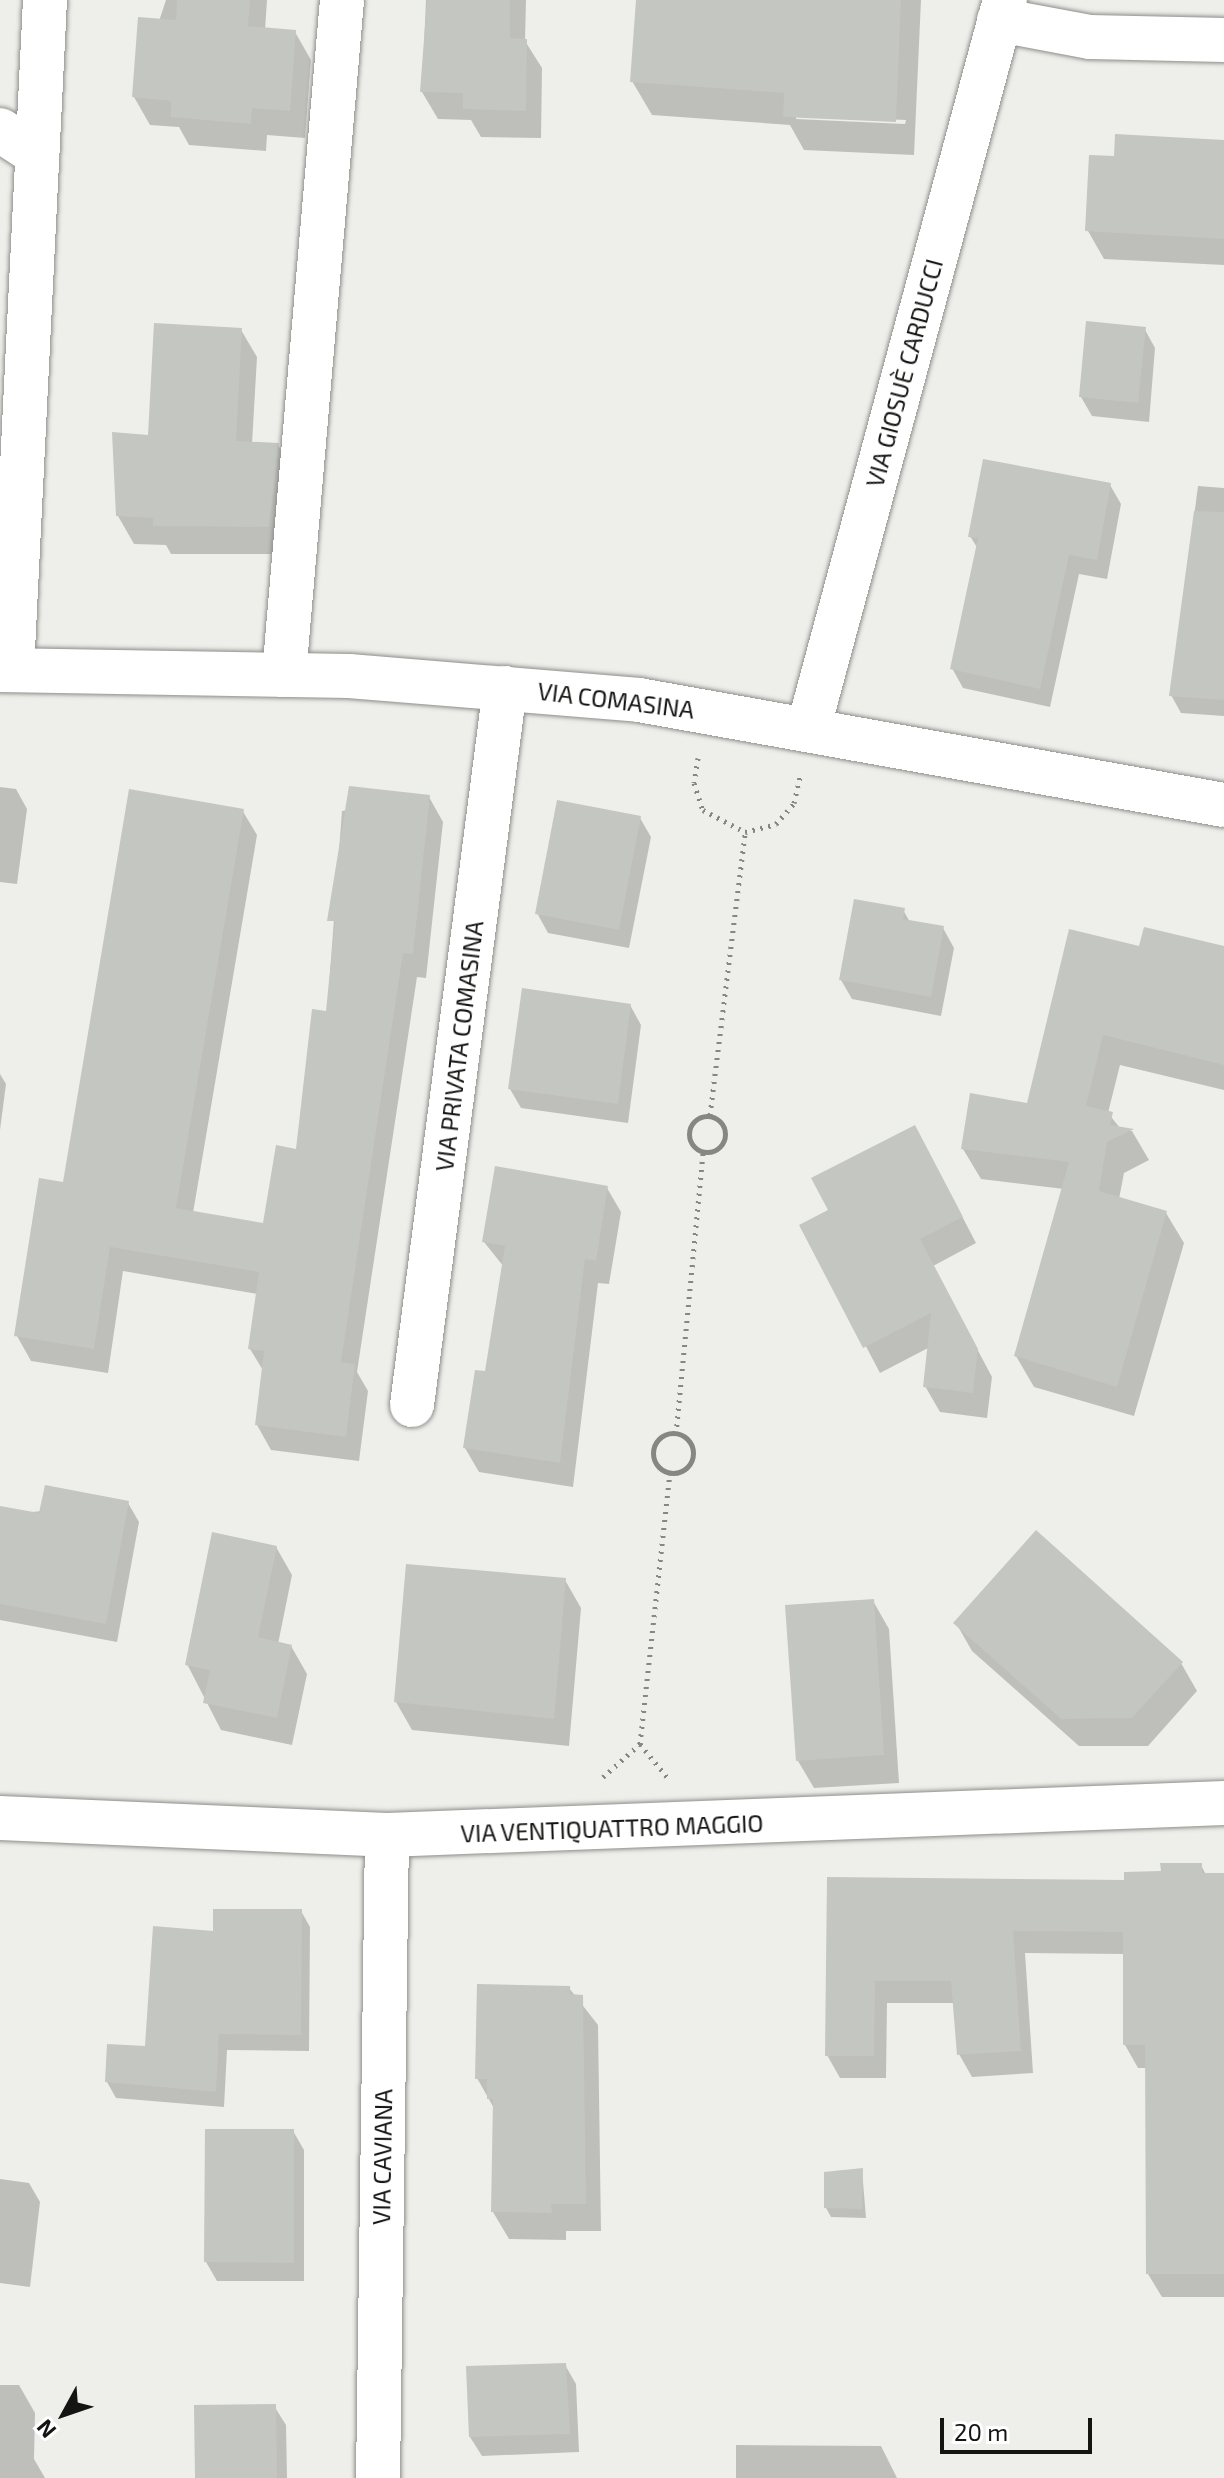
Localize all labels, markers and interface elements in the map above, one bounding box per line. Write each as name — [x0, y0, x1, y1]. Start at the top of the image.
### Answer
street label: VIA GIOSUÈ CARDUCCI — [860, 256, 948, 490]
street label: VIA COMASINA — [536, 676, 696, 724]
street label: VIA PRIVATA COMASINA — [429, 918, 489, 1174]
street label: VIA VENTIQUATTRO MAGGIO — [459, 1808, 765, 1848]
street label: VIA CAVIANA — [366, 2088, 398, 2226]
north arrow — [24, 2374, 104, 2454]
scale bar — [944, 2402, 1096, 2452]
text: N — [31, 2415, 61, 2444]
text: 20 m — [954, 2417, 1008, 2446]

